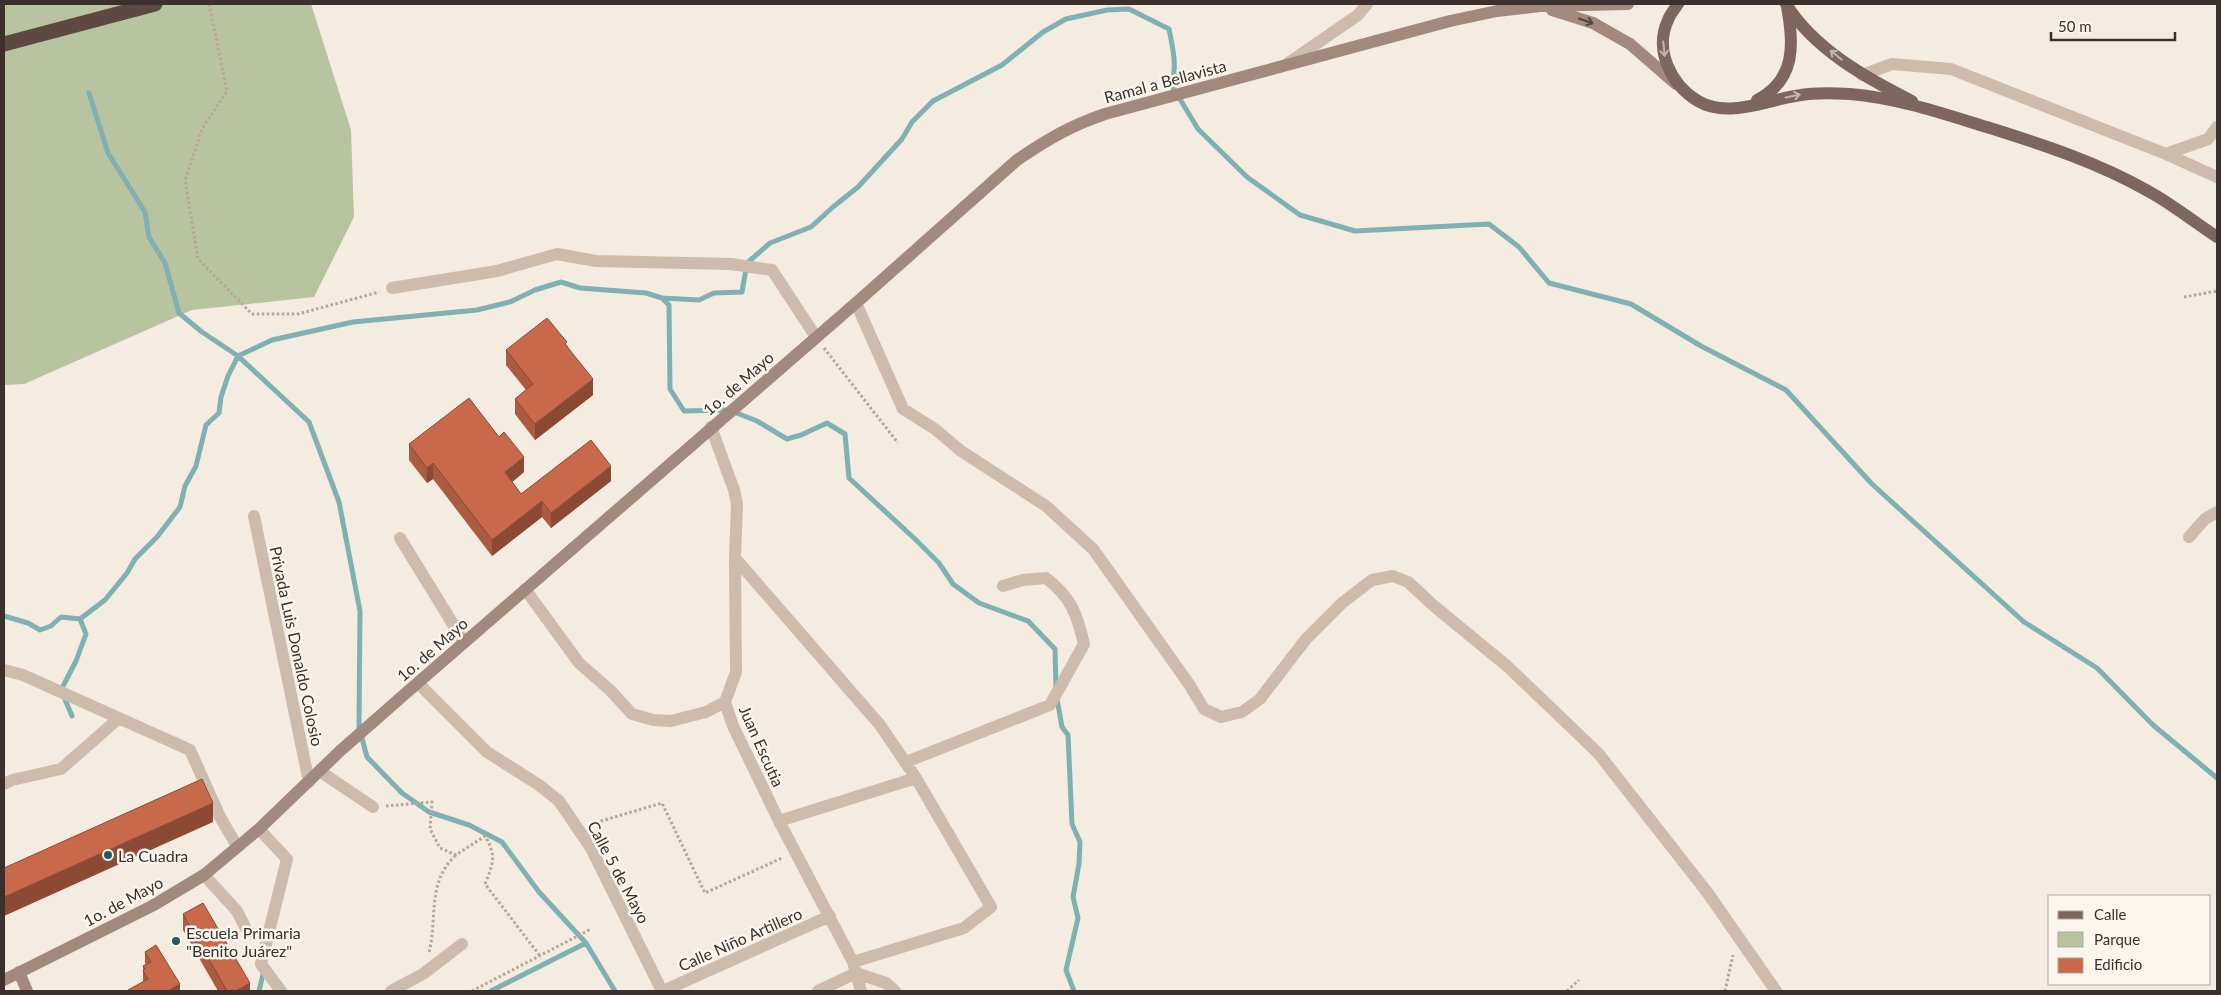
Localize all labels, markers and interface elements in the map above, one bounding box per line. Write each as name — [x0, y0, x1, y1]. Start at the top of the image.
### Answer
scale bar — [2051, 10, 2175, 42]
one-way arrow — [1578, 17, 1593, 26]
text: 50 m — [2058, 17, 2092, 35]
one-way arrow — [1660, 41, 1669, 57]
one-way arrow — [1830, 50, 1843, 61]
street label: Ramal a Bellavista — [1102, 56, 1228, 106]
one-way arrow — [1785, 91, 1801, 100]
street label: 1o. de Mayo — [699, 347, 777, 419]
street label: Privada Luis Donaldo Colosio — [267, 544, 327, 748]
street label: 1o. de Mayo — [393, 613, 471, 685]
street label: Juan Escutia — [736, 702, 788, 790]
street label: Calle 5 de Mayo — [584, 818, 654, 926]
place label: La Cuadra — [118, 846, 188, 865]
marker: La Cuadra — [102, 849, 114, 861]
street label: 1o. de Mayo — [80, 872, 166, 930]
legend — [2048, 895, 2211, 985]
street label: Calle Niño Artillero — [675, 903, 805, 975]
text: Calle — [2094, 905, 2127, 923]
place label: Escuela Primaria "Benito Juárez" — [186, 923, 301, 960]
text: Parque — [2094, 930, 2140, 948]
marker: Escuela Primaria "Benito Juárez" — [170, 935, 182, 947]
text: Edificio — [2094, 955, 2142, 973]

